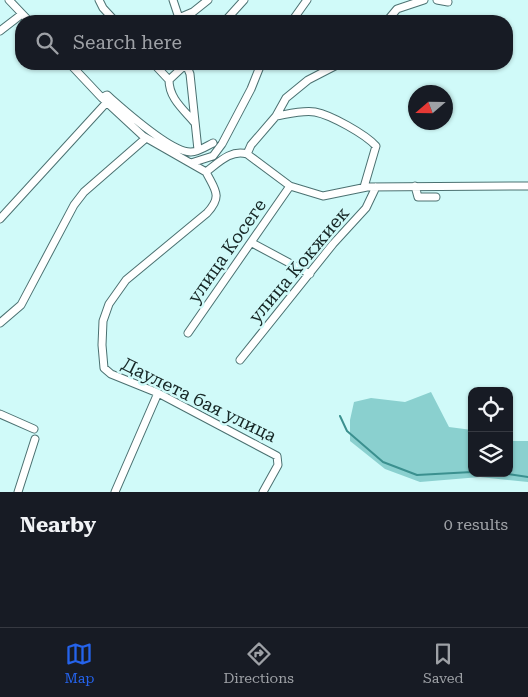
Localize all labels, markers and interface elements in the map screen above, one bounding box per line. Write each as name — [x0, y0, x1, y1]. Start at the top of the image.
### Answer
search box — [15, 15, 513, 70]
icon: search — [33, 29, 61, 57]
text: Search here — [73, 31, 182, 54]
north arrow — [408, 85, 453, 130]
street label: улица Косеге — [183, 195, 270, 307]
street label: улица Кокжиек — [244, 203, 353, 327]
street label: Даулета бая улица — [118, 353, 280, 446]
map controls — [468, 387, 513, 477]
button: locate — [468, 387, 513, 432]
button: layers — [468, 432, 513, 477]
text: Nearby — [20, 513, 96, 537]
text: 0 results — [444, 515, 508, 534]
tab: Map — [65, 640, 94, 686]
tab: Directions — [223, 640, 294, 686]
tab: Saved — [423, 640, 464, 686]

